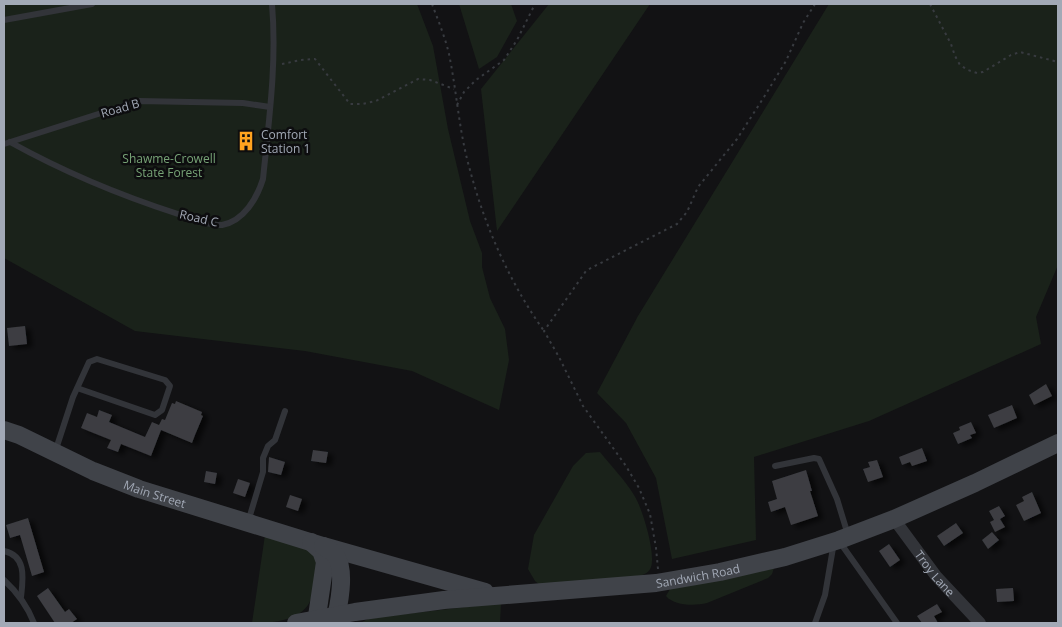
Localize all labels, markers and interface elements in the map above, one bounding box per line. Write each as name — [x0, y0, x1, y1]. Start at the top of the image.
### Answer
street label: Road B — [99, 94, 142, 122]
place label: Comfort Station 1 — [261, 126, 310, 157]
building icon: Comfort Station 1 — [235, 130, 257, 152]
park label: Shawme-Crowell State Forest — [122, 150, 216, 181]
street label: Road C — [178, 205, 220, 231]
street label: Main Street — [121, 475, 188, 512]
street label: Troy Lane — [911, 547, 959, 600]
street label: Sandwich Road — [654, 559, 742, 591]

